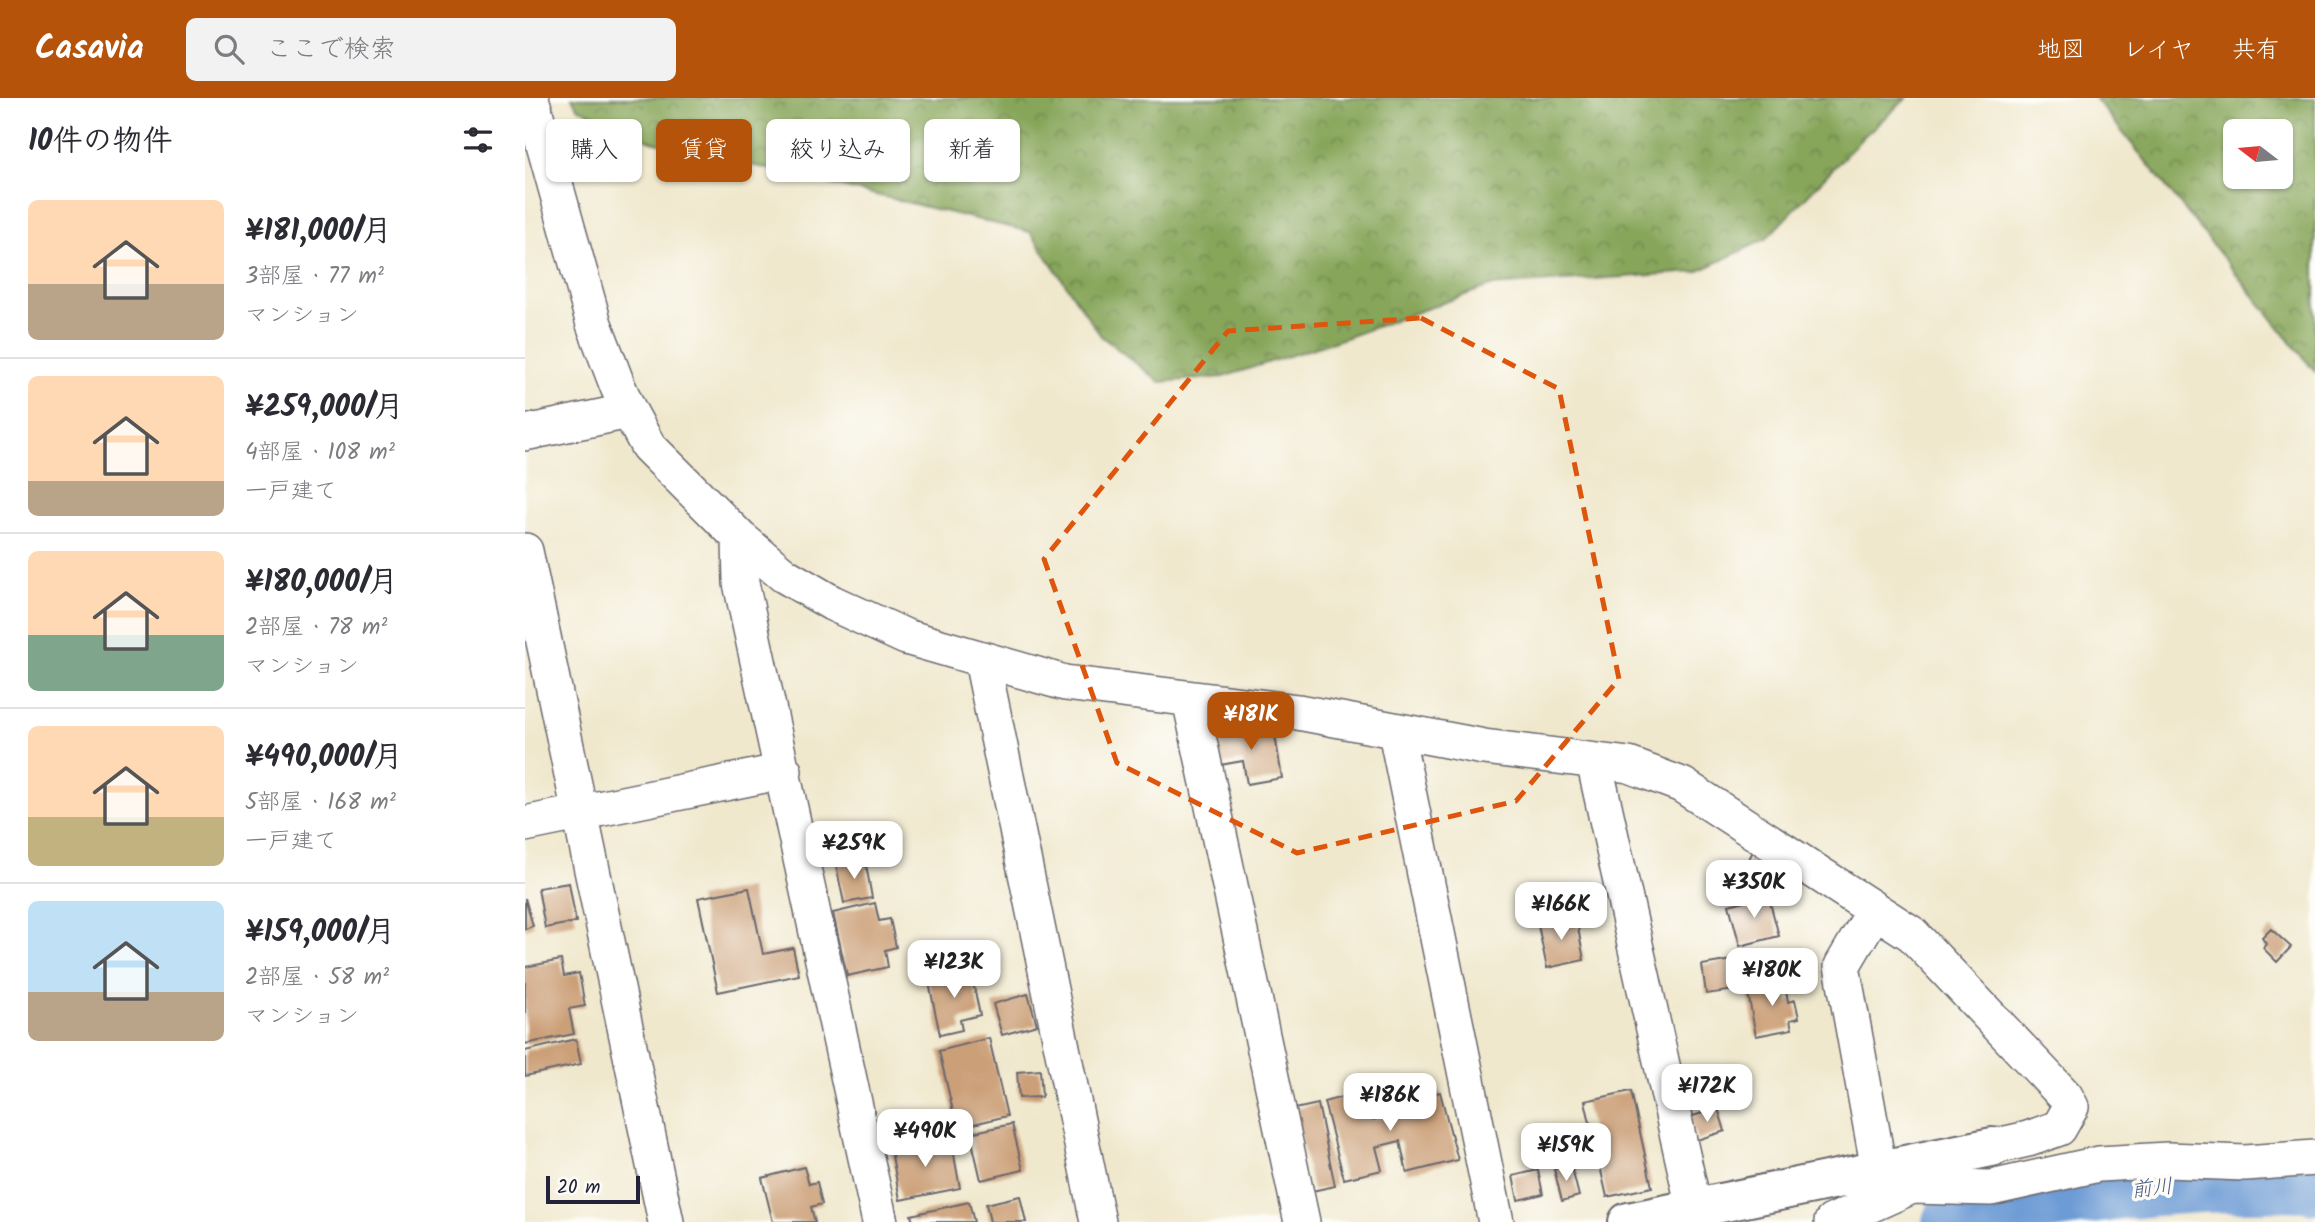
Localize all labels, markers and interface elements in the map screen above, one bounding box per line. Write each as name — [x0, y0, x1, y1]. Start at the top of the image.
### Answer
search box — [186, 18, 676, 81]
text: Casavia — [35, 23, 144, 76]
text: ここで検索 — [266, 29, 396, 71]
icon: search — [210, 30, 248, 68]
text: 地図 — [2037, 31, 2085, 70]
text: レイヤ — [2123, 31, 2194, 70]
text: 共有 — [2232, 31, 2280, 70]
text: 10件の物件 — [28, 118, 172, 166]
chip: 購入 — [546, 119, 642, 182]
chip: 賃貸 — [656, 119, 752, 182]
chip: 絞り込み — [766, 119, 910, 182]
chip: 新着 — [924, 119, 1020, 182]
north arrow — [2223, 119, 2293, 189]
map controls — [2223, 119, 2293, 189]
icon: filters — [459, 121, 497, 159]
text: ¥181,000/月 — [245, 208, 392, 256]
icon: home — [84, 228, 168, 312]
text: 3部屋 · 77 m² — [245, 259, 384, 295]
text: マンション — [245, 298, 359, 334]
text: ¥259,000/月 — [245, 384, 404, 432]
icon: home — [84, 404, 168, 488]
text: 4部屋 · 108 m² — [245, 435, 395, 471]
text: 一戸建て — [245, 474, 337, 510]
text: ¥180,000/月 — [245, 559, 398, 607]
icon: home — [84, 579, 168, 663]
text: 2部屋 · 78 m² — [245, 610, 387, 646]
text: マンション — [245, 649, 359, 685]
pin: ¥181K — [1202, 692, 1300, 752]
text: ¥181K — [1223, 697, 1279, 733]
text: ¥490,000/月 — [245, 734, 403, 782]
icon: home — [84, 754, 168, 838]
text: 5部屋 · 168 m² — [245, 785, 396, 821]
pin: ¥259K — [805, 822, 903, 881]
text: 一戸建て — [245, 824, 337, 860]
text: ¥259K — [822, 826, 886, 862]
pin: ¥350K — [1705, 860, 1803, 920]
text: ¥350K — [1722, 865, 1786, 901]
pin: ¥166K — [1512, 882, 1610, 942]
text: ¥166K — [1531, 887, 1591, 923]
text: ¥159,000/月 — [245, 909, 395, 957]
icon: home — [84, 929, 168, 1013]
pin: ¥123K — [905, 940, 1003, 1000]
text: ¥123K — [924, 945, 984, 981]
pin: ¥180K — [1723, 948, 1821, 1008]
text: ¥180K — [1742, 953, 1802, 989]
text: 2部屋 · 58 m² — [245, 960, 389, 996]
text: マンション — [245, 999, 359, 1035]
pin: ¥172K — [1658, 1065, 1756, 1124]
text: ¥172K — [1677, 1069, 1737, 1105]
pin: ¥186K — [1341, 1074, 1439, 1133]
text: ¥186K — [1360, 1078, 1420, 1114]
pin: ¥490K — [876, 1110, 974, 1169]
text: ¥490K — [893, 1114, 957, 1150]
pin: ¥159K — [1517, 1124, 1615, 1183]
text: ¥159K — [1537, 1128, 1595, 1164]
water label: 前川 — [2129, 1170, 2175, 1208]
scale bar — [546, 1173, 641, 1205]
text: 20 m — [557, 1173, 600, 1203]

